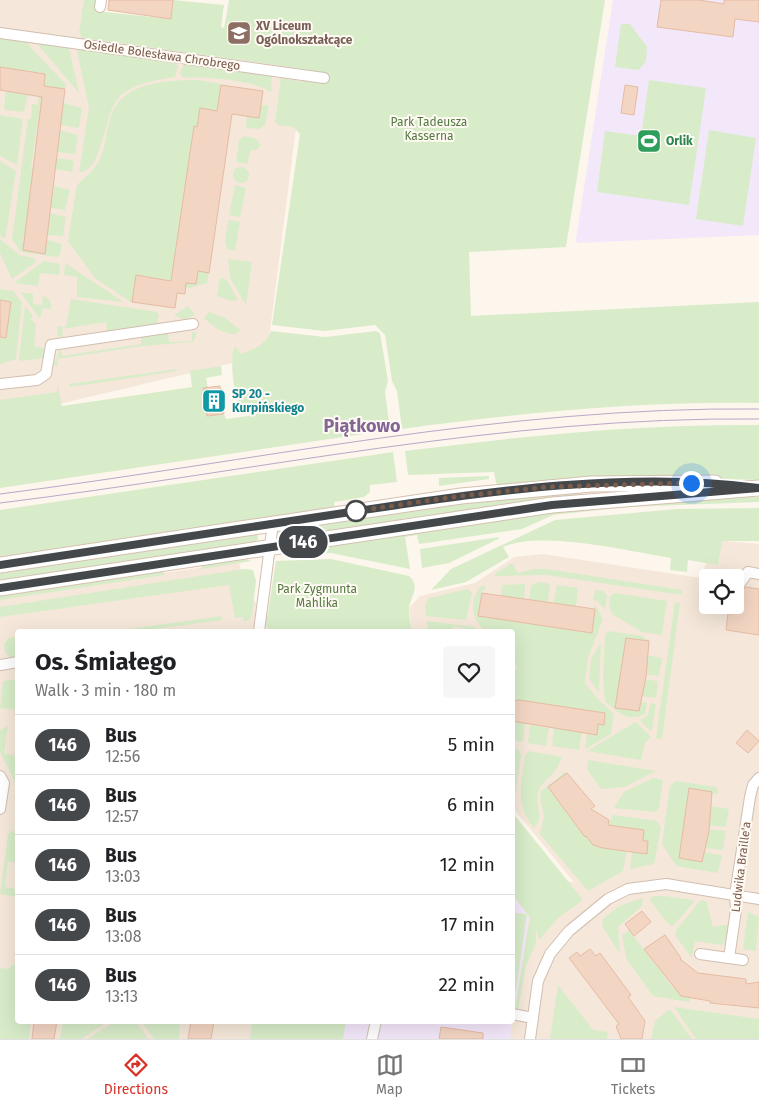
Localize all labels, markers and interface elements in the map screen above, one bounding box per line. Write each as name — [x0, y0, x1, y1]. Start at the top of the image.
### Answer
place label: XV Liceum Ogólnokształcące — [255, 19, 353, 48]
school or university icon: XV Liceum Ogólnokształcące — [226, 20, 252, 46]
street label: Osiedle Bolesława Chrobrego — [83, 37, 241, 73]
park label: Park Tadeusza Kasserna — [391, 115, 467, 143]
sports icon: Orlik — [636, 128, 662, 154]
place label: Orlik — [666, 134, 693, 148]
place label: SP 20 - Kurpińskiego — [232, 387, 304, 415]
building icon: SP 20 - Kurpińskiego — [201, 388, 227, 414]
district label: Piątkowo — [324, 415, 400, 437]
your location — [679, 471, 704, 496]
unlabelled marker — [345, 500, 367, 522]
line badge: 146 — [274, 526, 332, 558]
text: 146 — [289, 531, 317, 553]
map controls — [699, 569, 744, 614]
button: locate — [699, 569, 744, 614]
park label: Park Zygmunta Mahlika — [277, 582, 357, 610]
button: heart — [443, 646, 495, 698]
text: Os. Śmiałego — [35, 648, 176, 676]
text: Walk · 3 min · 180 m — [35, 681, 176, 700]
text: Bus — [105, 724, 137, 747]
text: 5 min — [448, 733, 495, 756]
text: 146 — [48, 734, 77, 756]
text: 12:56 — [105, 747, 140, 766]
text: Bus — [105, 784, 137, 807]
text: 6 min — [447, 793, 495, 816]
text: 146 — [48, 794, 77, 816]
text: 12:57 — [105, 807, 139, 826]
street label: Ludwika Braille'a — [728, 821, 754, 913]
text: Bus — [105, 844, 137, 867]
text: 12 min — [440, 853, 495, 876]
text: 146 — [48, 854, 77, 876]
text: 13:03 — [105, 867, 141, 886]
text: Bus — [105, 904, 137, 927]
text: 17 min — [441, 913, 495, 936]
text: 146 — [48, 914, 77, 936]
text: 13:08 — [105, 927, 142, 946]
text: Bus — [105, 964, 137, 987]
text: 22 min — [438, 973, 495, 996]
text: 146 — [48, 974, 77, 996]
text: 13:13 — [105, 987, 138, 1006]
tab: Directions — [104, 1051, 168, 1098]
tab: Map — [376, 1051, 404, 1098]
tab: Tickets — [611, 1051, 655, 1098]

